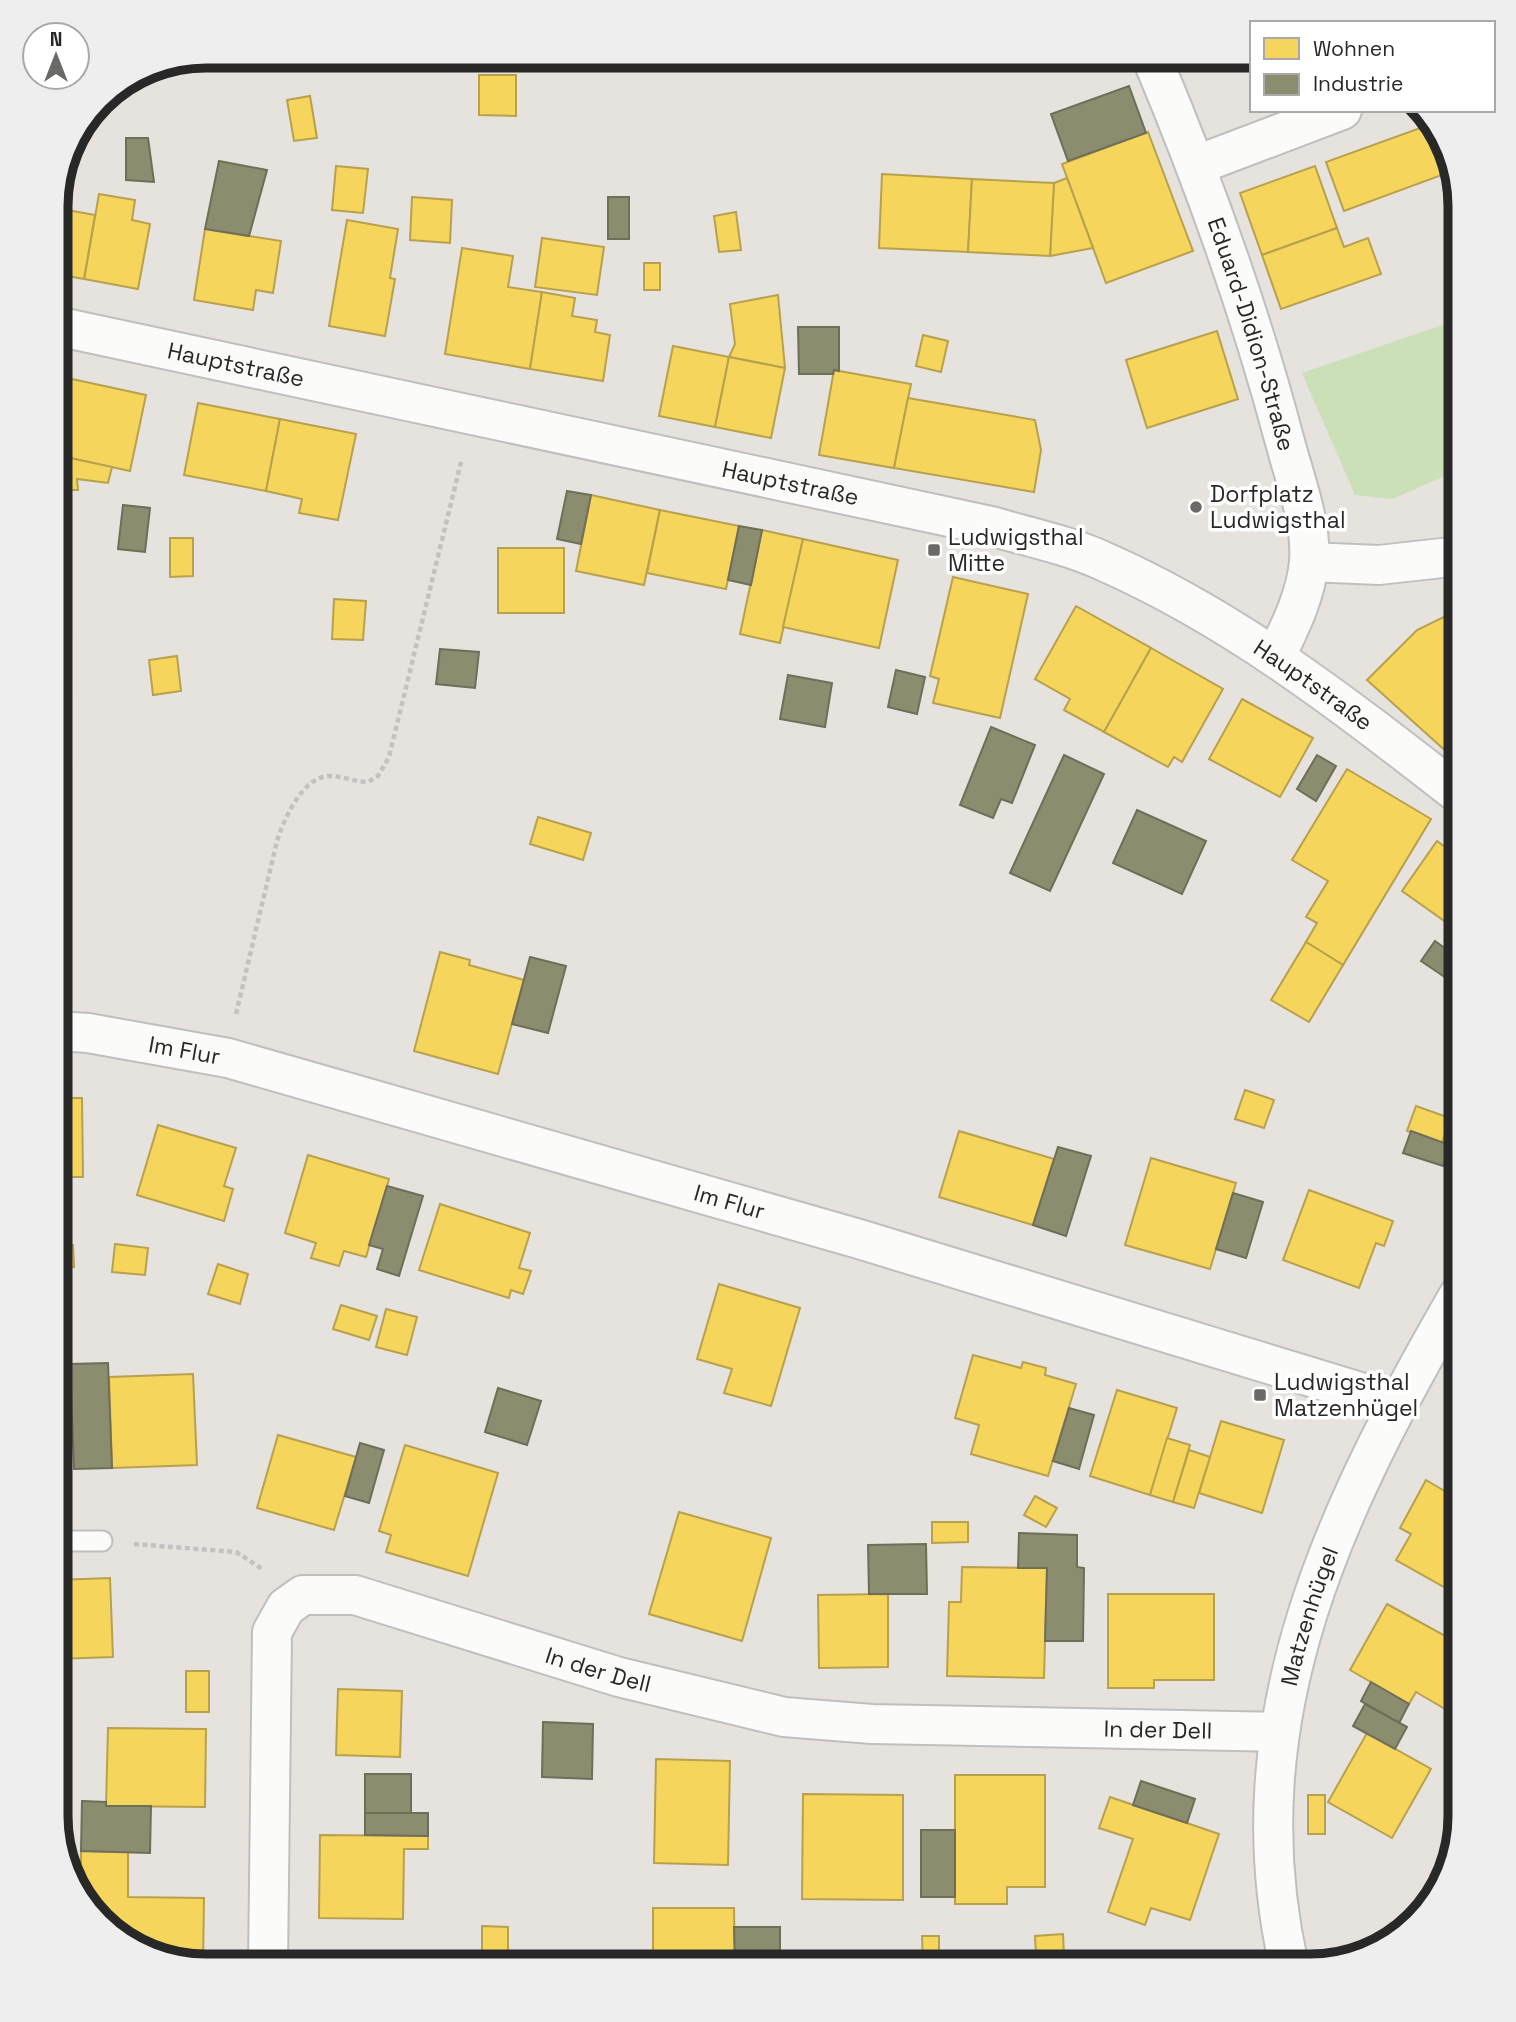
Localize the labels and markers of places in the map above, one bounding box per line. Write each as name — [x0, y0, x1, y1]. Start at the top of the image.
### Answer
place label: Dorfplatz Ludwigsthal — [1210, 479, 1346, 535]
marker: Dorfplatz Ludwigsthal — [1188, 499, 1204, 515]
place label: Ludwigsthal Mitte — [948, 522, 1084, 578]
marker: Ludwigsthal Mitte — [926, 542, 942, 558]
place label: Ludwigsthal Matzenhügel — [1274, 1367, 1418, 1423]
marker: Ludwigsthal Matzenhügel — [1252, 1387, 1268, 1403]

